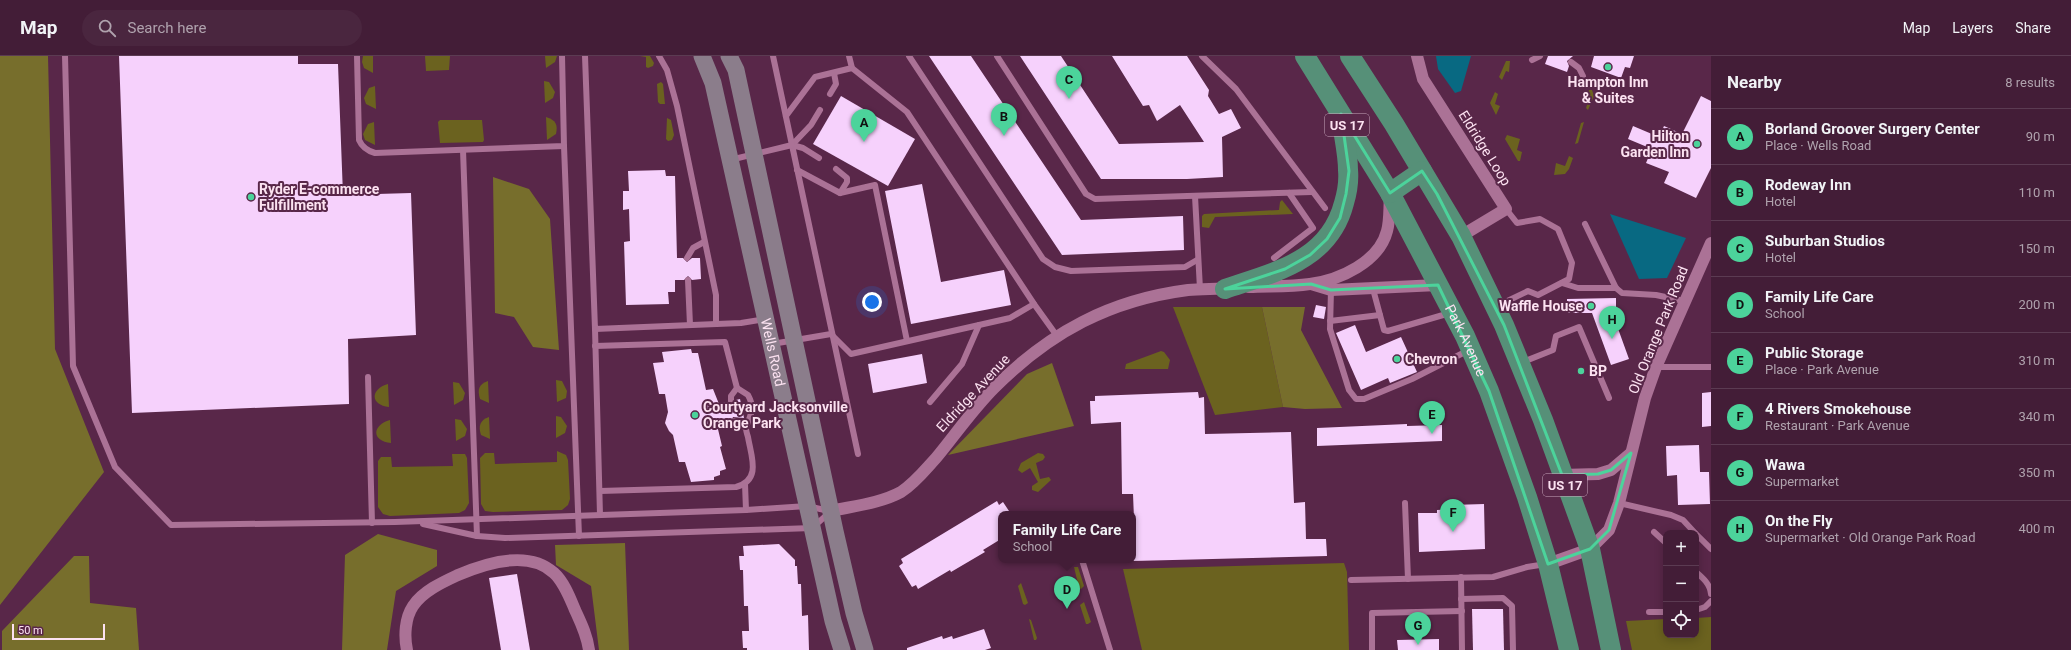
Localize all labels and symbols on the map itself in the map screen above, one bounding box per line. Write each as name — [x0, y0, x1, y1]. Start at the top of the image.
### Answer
marker: Hampton Inn & Suites — [1603, 62, 1613, 72]
pin: C — [1056, 66, 1082, 99]
place label: Hampton Inn & Suites — [1568, 74, 1649, 106]
pin: B — [991, 103, 1017, 136]
street label: Eldridge Loop — [1456, 108, 1514, 189]
pin: A — [851, 109, 877, 142]
road number: US 17 — [1325, 114, 1369, 136]
place label: Hilton Garden Inn — [1620, 128, 1689, 160]
marker: Hilton Garden Inn — [1692, 139, 1702, 149]
place label: Ryder E-commerce Fulfillment — [259, 181, 380, 213]
marker: Ryder E-commerce Fulfillment — [246, 192, 256, 202]
street label: Old Orange Park Road — [1625, 264, 1691, 396]
your location — [862, 292, 882, 312]
place label: Waffle House — [1499, 298, 1583, 314]
marker: Waffle House — [1586, 301, 1596, 311]
street label: Park Avenue — [1442, 302, 1490, 379]
pin: H — [1599, 306, 1625, 339]
street label: Wells Road — [758, 317, 788, 388]
street label: Eldridge Avenue — [933, 351, 1013, 435]
place label: Chevron — [1405, 351, 1457, 367]
marker: Chevron — [1392, 354, 1402, 364]
place label: BP — [1589, 363, 1607, 379]
marker: BP — [1576, 366, 1586, 376]
place label: Courtyard Jacksonville Orange Park — [703, 399, 848, 431]
pin: E — [1419, 401, 1445, 434]
marker: Courtyard Jacksonville Orange Park — [690, 410, 700, 420]
road number: US 17 — [1543, 474, 1587, 496]
pin: F — [1440, 499, 1466, 532]
pin: D — [1054, 576, 1080, 609]
pin: G — [1405, 612, 1431, 645]
scale bar — [12, 622, 105, 641]

